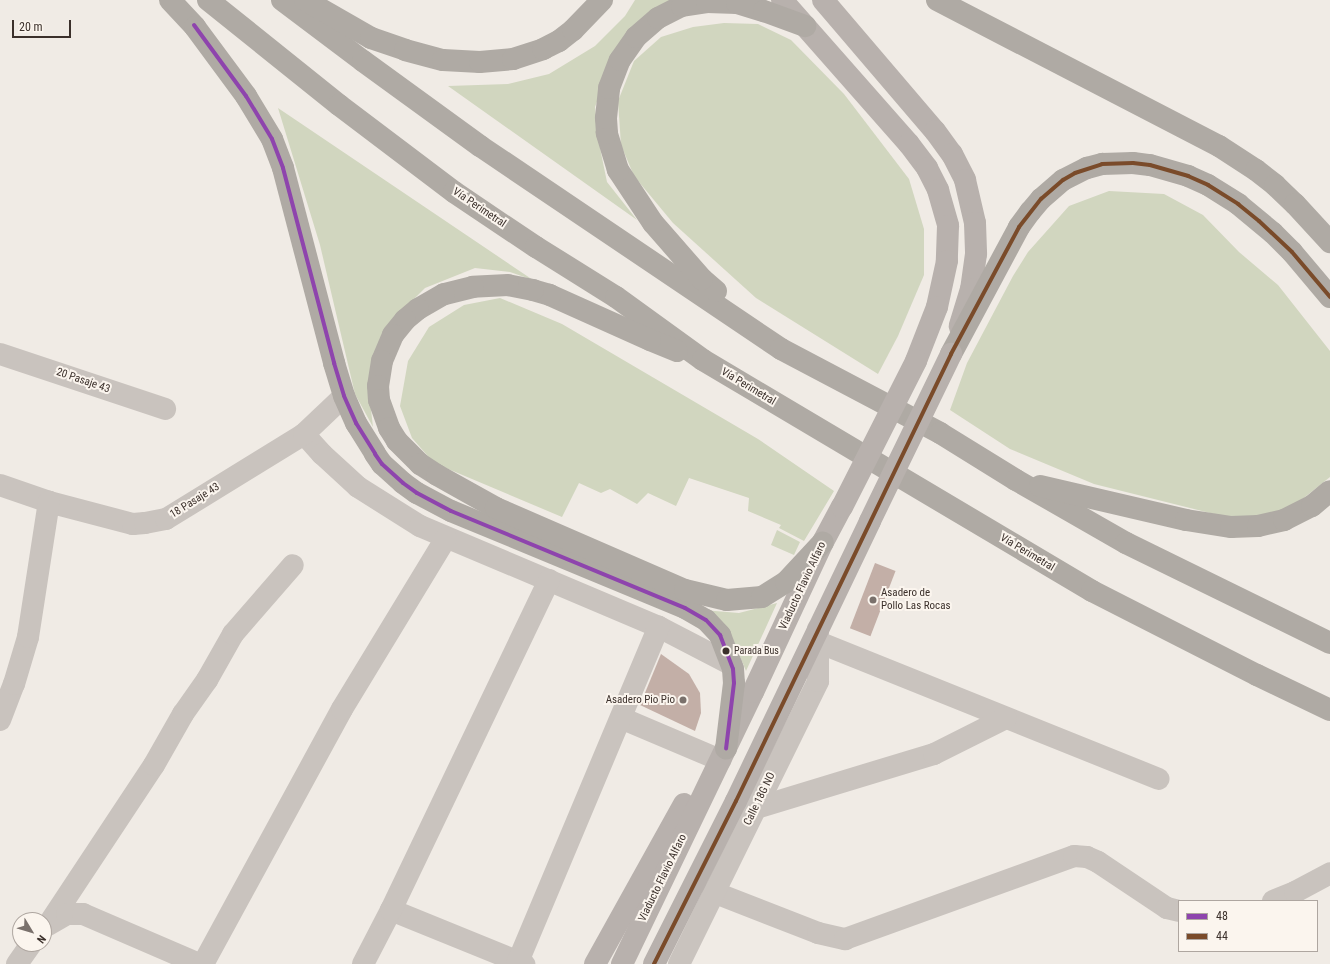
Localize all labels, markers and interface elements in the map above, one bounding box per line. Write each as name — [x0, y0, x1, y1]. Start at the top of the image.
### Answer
scale bar — [14, 12, 73, 38]
text: 20 m — [19, 20, 43, 34]
street label: Vía Perimetral — [450, 185, 508, 231]
street label: 20 Pasaje 43 — [54, 366, 112, 396]
street label: Vía Perimetral — [718, 366, 778, 408]
street label: 18 Pasaje 43 — [168, 481, 222, 521]
street label: Vía Perimetral — [997, 532, 1057, 574]
street label: Viaducto Flavio Alfaro — [777, 540, 829, 632]
place label: Asadero de Pollo Las Rocas — [881, 587, 950, 613]
marker: Asadero de Pollo Las Rocas — [868, 595, 878, 605]
place label: Parada Bus — [734, 645, 779, 657]
marker: Parada Bus — [721, 646, 731, 656]
place label: Asadero Pio Pio — [606, 693, 675, 707]
marker: Asadero Pio Pio — [678, 695, 688, 705]
street label: Calle 18G NO — [741, 770, 779, 828]
street label: Viaducto Flavio Alfaro — [636, 832, 690, 924]
legend — [1178, 900, 1318, 952]
text: 48 — [1216, 909, 1228, 923]
north arrow — [12, 912, 52, 952]
text: 44 — [1216, 929, 1228, 943]
text: N — [34, 932, 48, 946]

